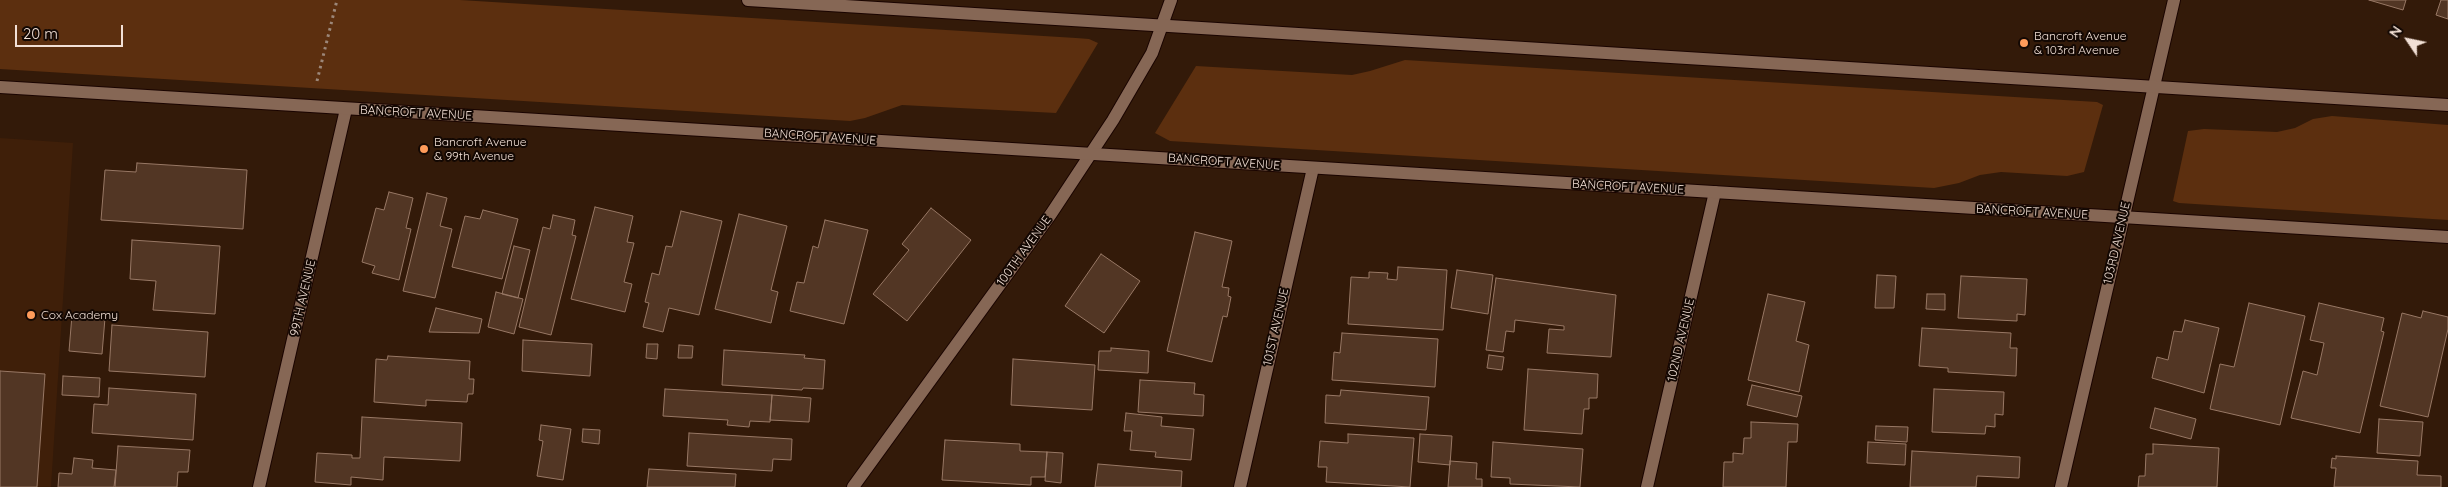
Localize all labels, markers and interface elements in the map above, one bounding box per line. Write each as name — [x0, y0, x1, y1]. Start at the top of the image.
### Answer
scale bar — [18, 15, 125, 47]
north arrow — [2383, 15, 2433, 65]
text: N — [2385, 22, 2406, 41]
text: 20 m — [23, 24, 58, 43]
place label: Bancroft Avenue & 103rd Avenue — [2034, 29, 2127, 57]
marker: Bancroft Avenue & 103rd Avenue — [2018, 37, 2030, 49]
street label: BANCROFT AVENUE — [360, 103, 472, 123]
street label: BANCROFT AVENUE — [763, 126, 877, 148]
place label: Bancroft Avenue & 99th Avenue — [434, 135, 527, 163]
marker: Bancroft Avenue & 99th Avenue — [418, 143, 430, 155]
street label: BANCROFT AVENUE — [1167, 151, 1281, 173]
street label: BANCROFT AVENUE — [1572, 177, 1684, 197]
street label: 103RD AVENUE — [2101, 201, 2133, 285]
street label: BANCROFT AVENUE — [1976, 202, 2088, 222]
street label: 100TH AVENUE — [994, 213, 1054, 289]
street label: 99TH AVENUE — [287, 258, 319, 338]
street label: 101ST AVENUE — [1260, 287, 1292, 367]
street label: 102ND AVENUE — [1664, 297, 1698, 383]
place label: Cox Academy — [41, 308, 118, 322]
marker: Cox Academy — [25, 309, 37, 321]

